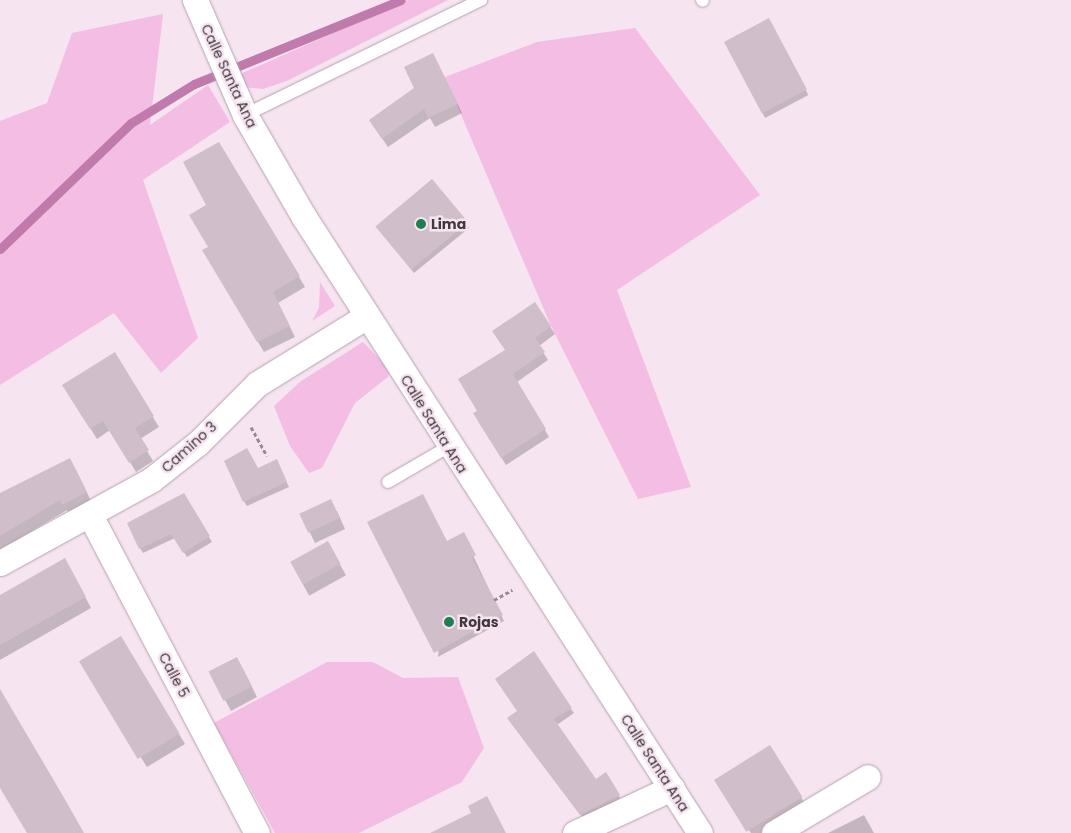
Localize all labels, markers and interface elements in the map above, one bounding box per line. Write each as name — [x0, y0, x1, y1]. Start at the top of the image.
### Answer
street label: Calle Santa Ana — [198, 22, 260, 130]
place label: Lima — [431, 216, 466, 232]
marker: Lima — [415, 218, 427, 230]
street label: Calle Santa Ana — [397, 372, 471, 476]
street label: Camino 3 — [158, 418, 220, 476]
place label: Rojas — [459, 614, 498, 630]
marker: Rojas — [443, 616, 455, 628]
street label: Calle 5 — [155, 650, 193, 700]
street label: Calle Santa Ana — [617, 711, 693, 815]

